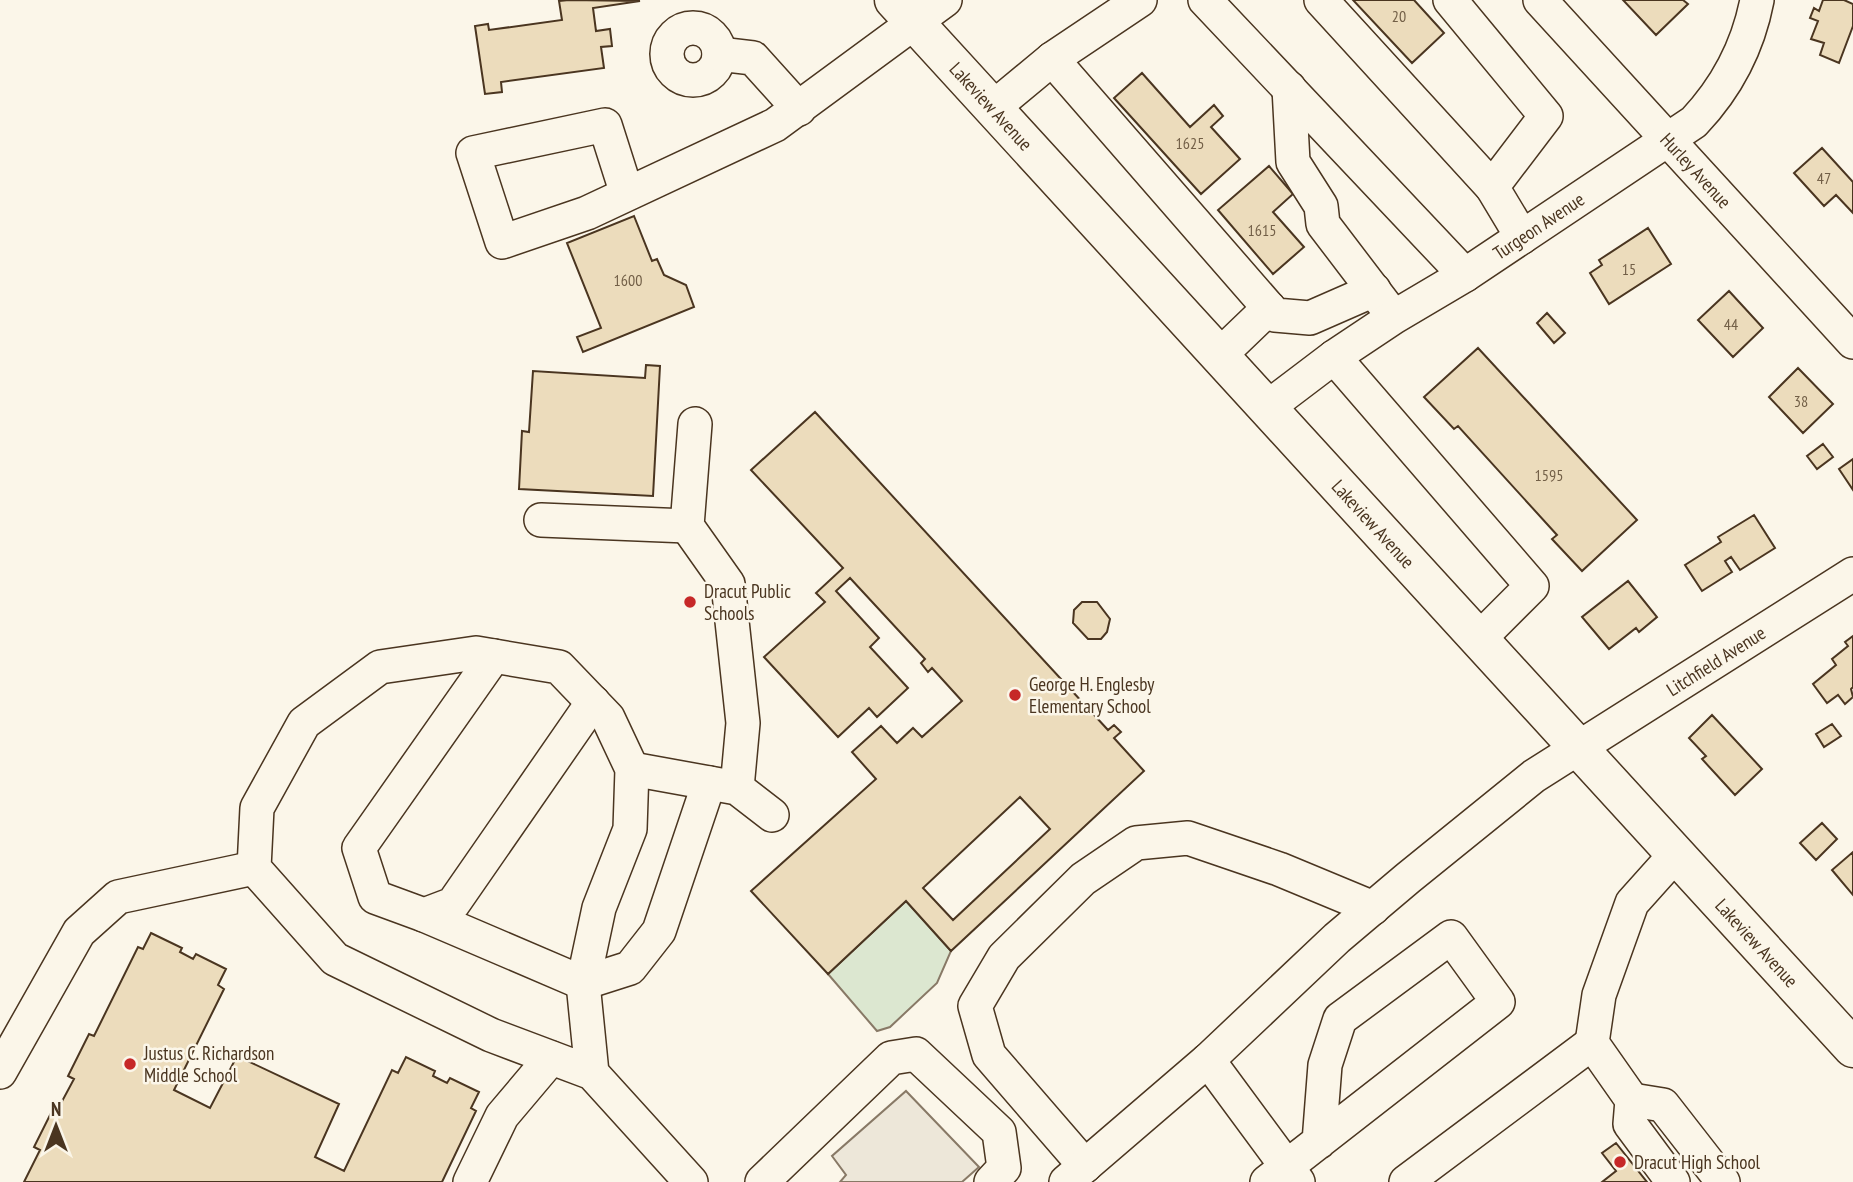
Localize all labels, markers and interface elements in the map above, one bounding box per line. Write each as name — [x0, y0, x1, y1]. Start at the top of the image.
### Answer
house number: 20 — [1392, 6, 1406, 26]
street label: Lakeview Avenue — [945, 57, 1038, 156]
street label: Hurley Avenue — [1655, 128, 1737, 213]
house number: 1625 — [1176, 133, 1204, 153]
house number: 47 — [1817, 168, 1831, 188]
street label: Turgeon Avenue — [1489, 187, 1589, 265]
house number: 1615 — [1248, 220, 1276, 240]
house number: 15 — [1622, 259, 1636, 279]
house number: 1600 — [614, 270, 642, 290]
house number: 44 — [1724, 314, 1738, 334]
house number: 38 — [1794, 391, 1808, 411]
house number: 1595 — [1535, 465, 1563, 485]
street label: Lakeview Avenue — [1327, 475, 1420, 573]
place label: Dracut Public Schools — [704, 579, 791, 625]
marker: Dracut Public Schools — [682, 594, 698, 610]
street label: Litchfield Avenue — [1662, 621, 1770, 701]
place label: George H. Englesby Elementary School — [1029, 672, 1155, 718]
marker: George H. Englesby Elementary School — [1007, 687, 1023, 703]
street label: Lakeview Avenue — [1710, 894, 1803, 992]
place label: Justus C. Richardson Middle School — [143, 1041, 274, 1087]
marker: Justus C. Richardson Middle School — [122, 1056, 138, 1072]
north arrow — [21, 1091, 91, 1161]
text: N — [51, 1097, 61, 1121]
place label: Dracut High School — [1634, 1150, 1761, 1174]
marker: Dracut High School — [1612, 1154, 1628, 1170]

